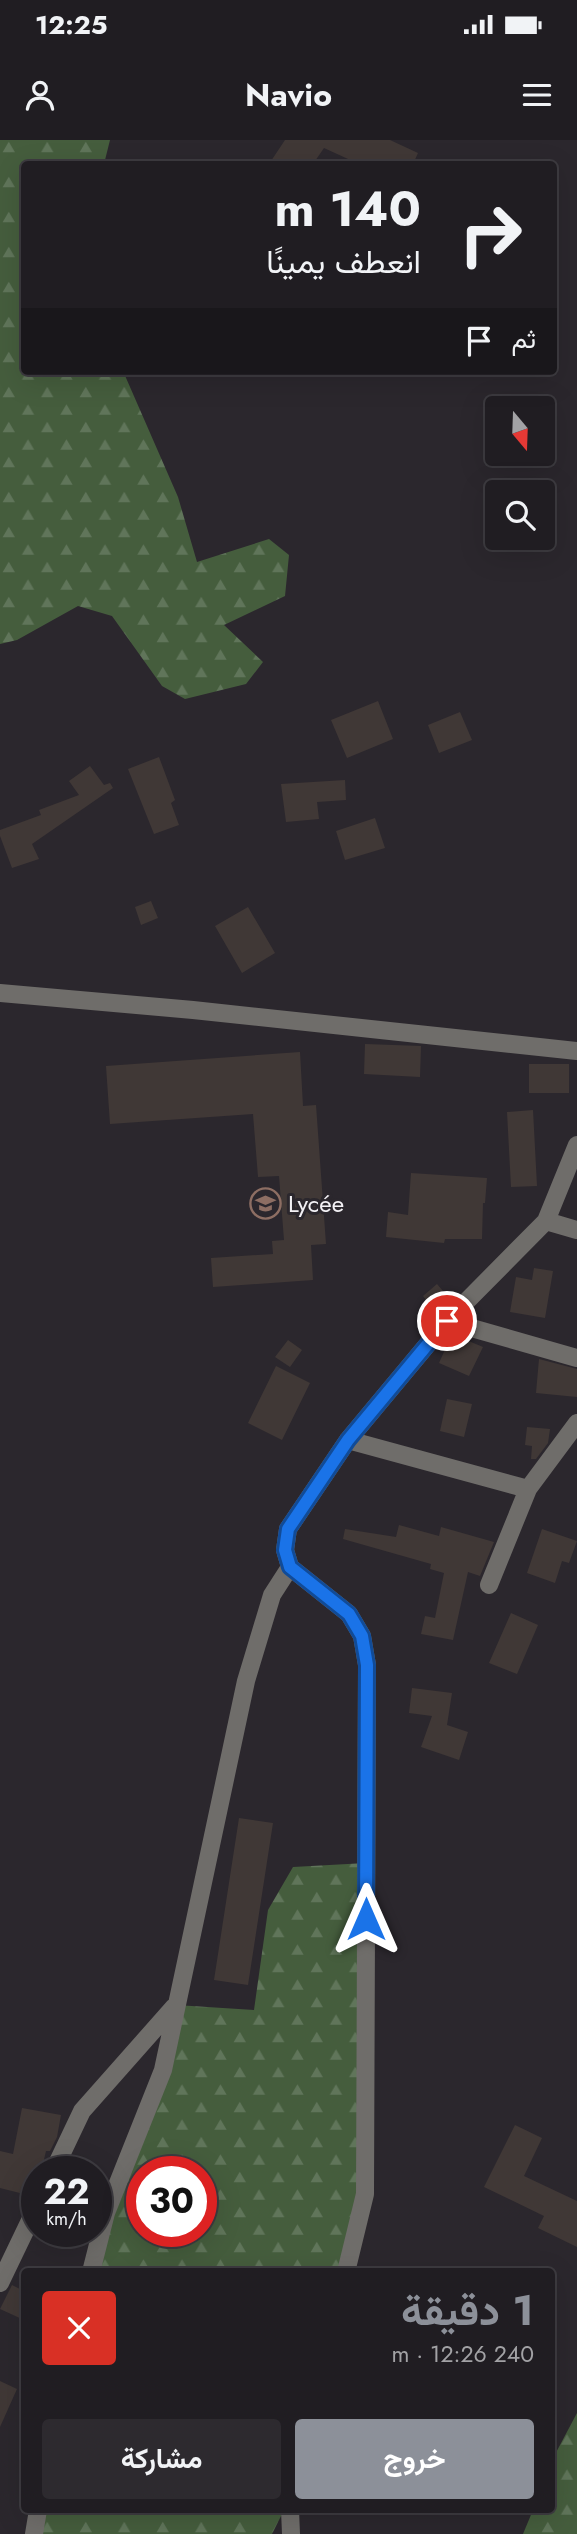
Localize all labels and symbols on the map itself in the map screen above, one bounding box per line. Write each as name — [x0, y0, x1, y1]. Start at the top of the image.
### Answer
north arrow — [485, 396, 555, 466]
place label: Lycée — [288, 1186, 344, 1221]
school or university icon: Lycée — [248, 1187, 282, 1221]
pin — [417, 1291, 477, 1351]
position arrow — [329, 1882, 403, 1956]
speed limit sign: 30 — [126, 2156, 217, 2247]

